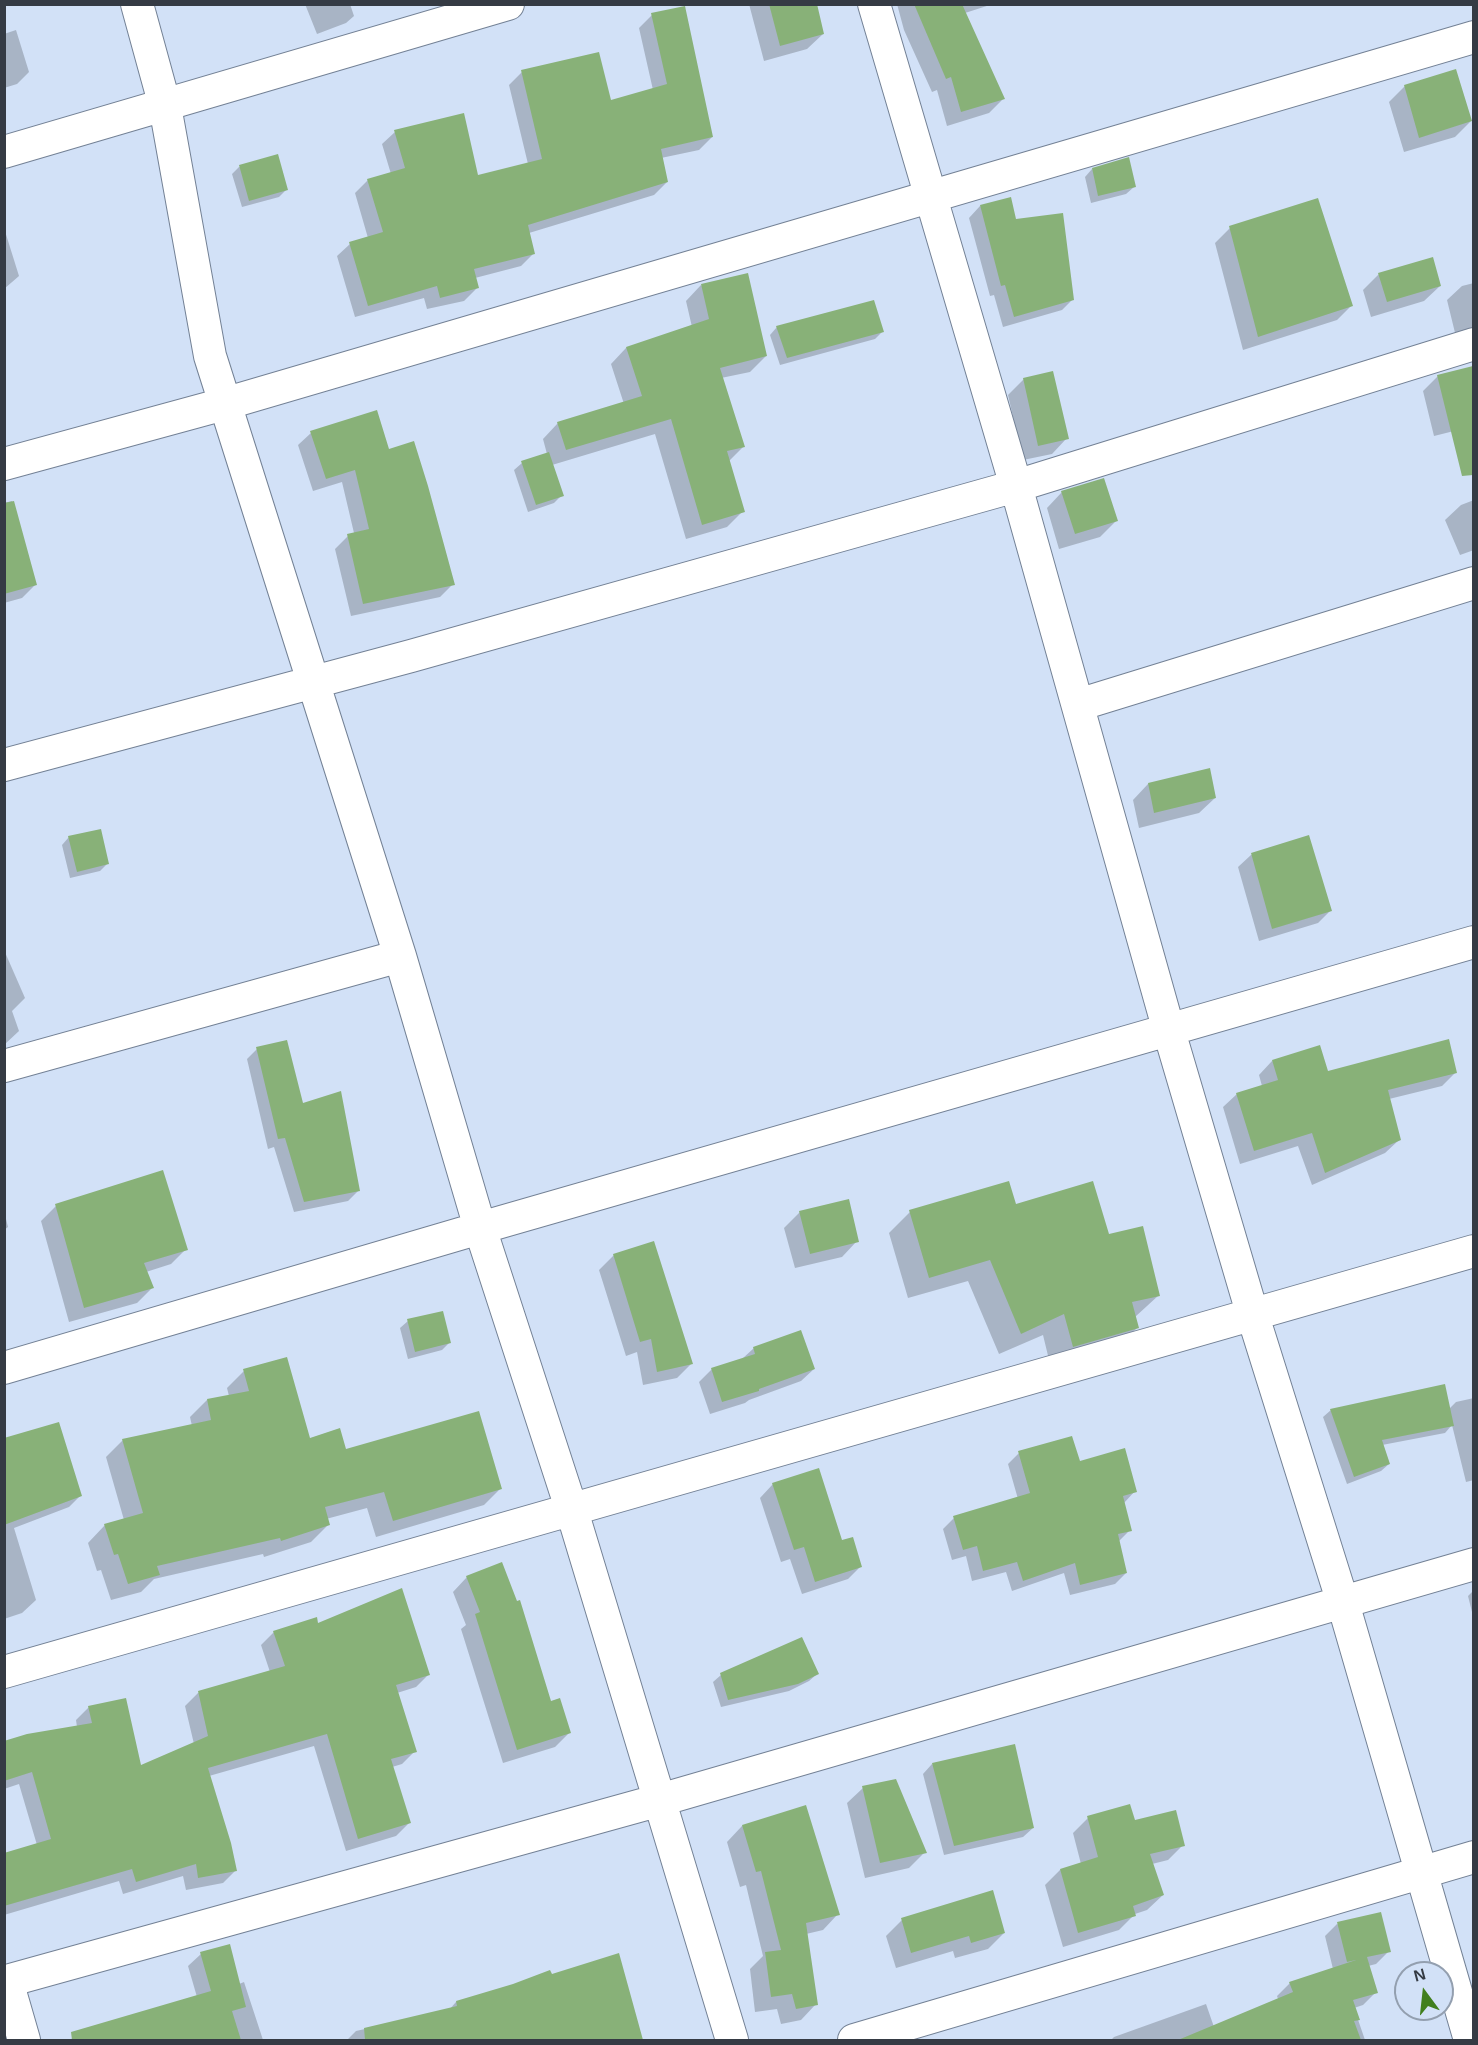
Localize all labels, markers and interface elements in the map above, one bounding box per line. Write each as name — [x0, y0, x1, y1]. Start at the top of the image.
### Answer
north arrow — [1394, 1961, 1454, 2021]
text: N — [1412, 1965, 1428, 1985]

